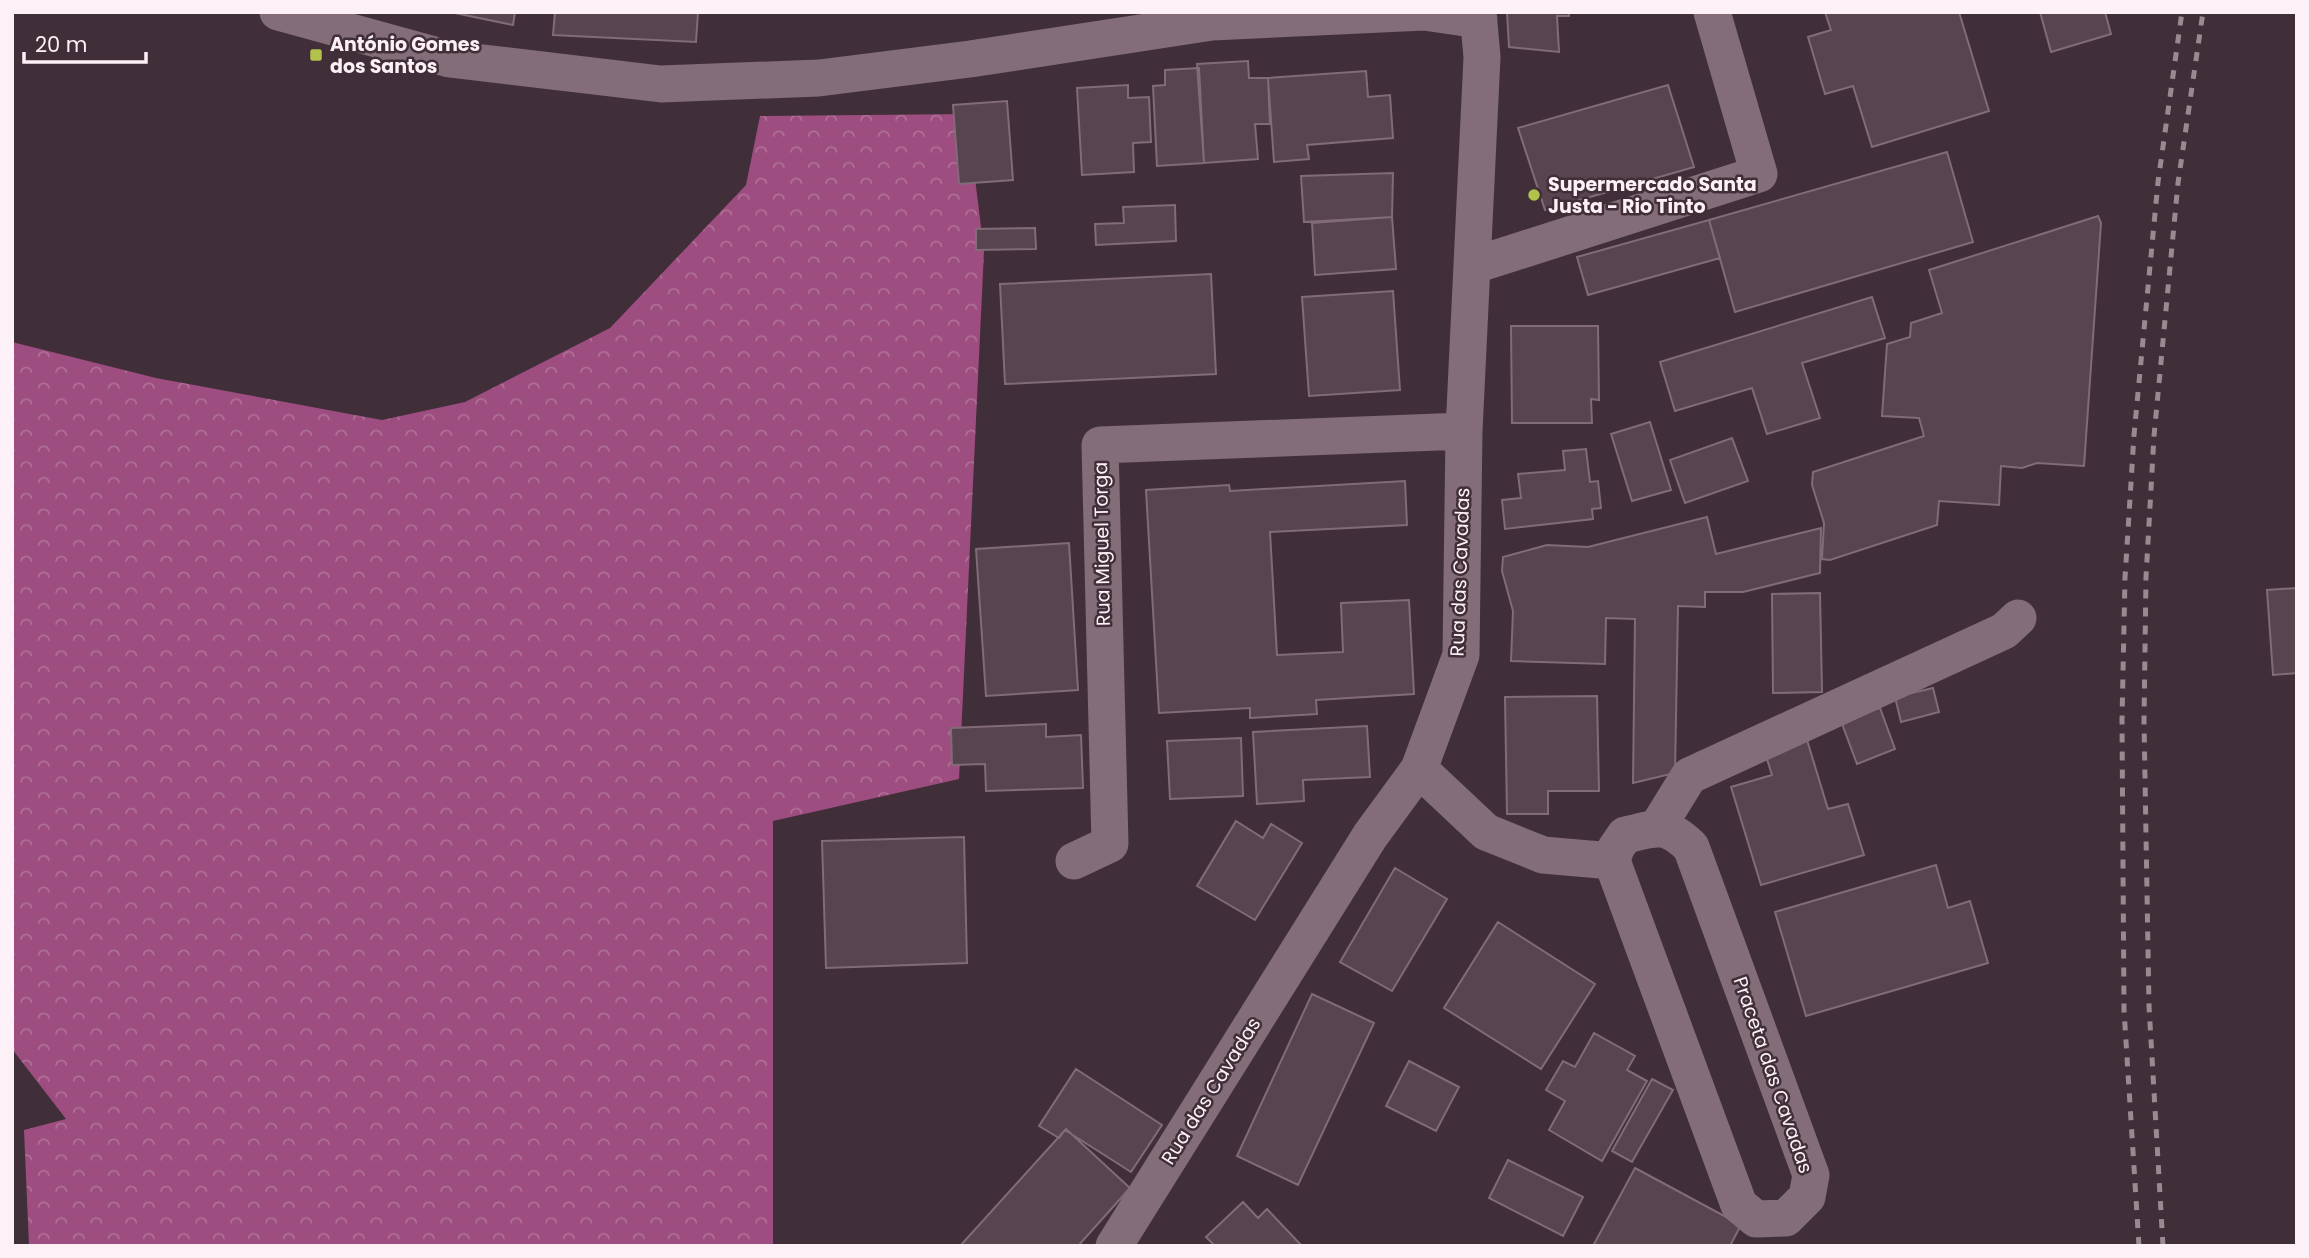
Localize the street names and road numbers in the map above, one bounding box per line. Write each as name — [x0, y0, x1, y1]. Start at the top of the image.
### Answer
street label: Rua Miguel Torga — [1087, 462, 1117, 626]
street label: Rua das Cavadas — [1444, 487, 1476, 657]
street label: Praceta das Cavadas — [1727, 973, 1819, 1177]
street label: Rua das Cavadas — [1155, 1012, 1267, 1170]

